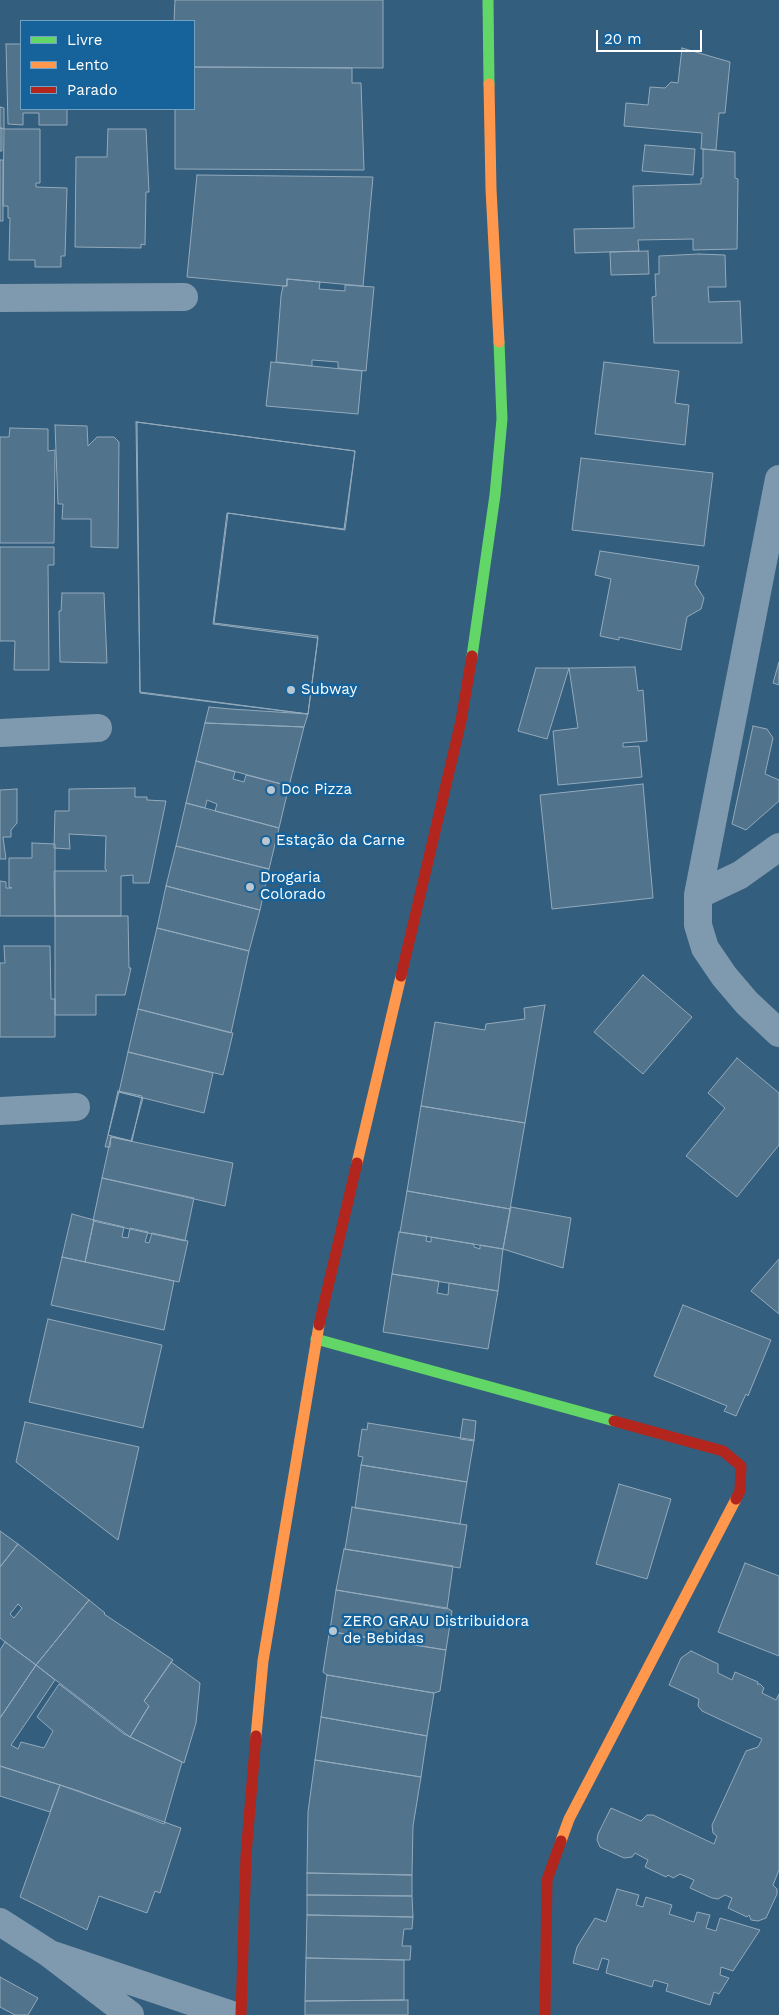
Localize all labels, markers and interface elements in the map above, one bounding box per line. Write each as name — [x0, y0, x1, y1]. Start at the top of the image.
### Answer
legend — [20, 20, 195, 110]
scale bar — [599, 20, 705, 52]
text: 20 m — [604, 30, 642, 48]
text: Livre — [67, 31, 102, 49]
text: Lento — [67, 56, 109, 74]
text: Parado — [67, 81, 117, 99]
place label: Subway — [301, 681, 357, 699]
marker: Subway — [285, 684, 297, 696]
place label: Doc Pizza — [281, 781, 352, 799]
marker: Doc Pizza — [265, 784, 277, 796]
place label: Estação da Carne — [276, 832, 405, 850]
marker: Estação da Carne — [260, 835, 272, 847]
place label: Drogaria Colorado — [260, 869, 326, 904]
marker: Drogaria Colorado — [244, 881, 256, 893]
place label: ZERO GRAU Distribuidora de Bebidas — [343, 1613, 529, 1648]
marker: ZERO GRAU Distribuidora de Bebidas — [327, 1625, 339, 1637]

